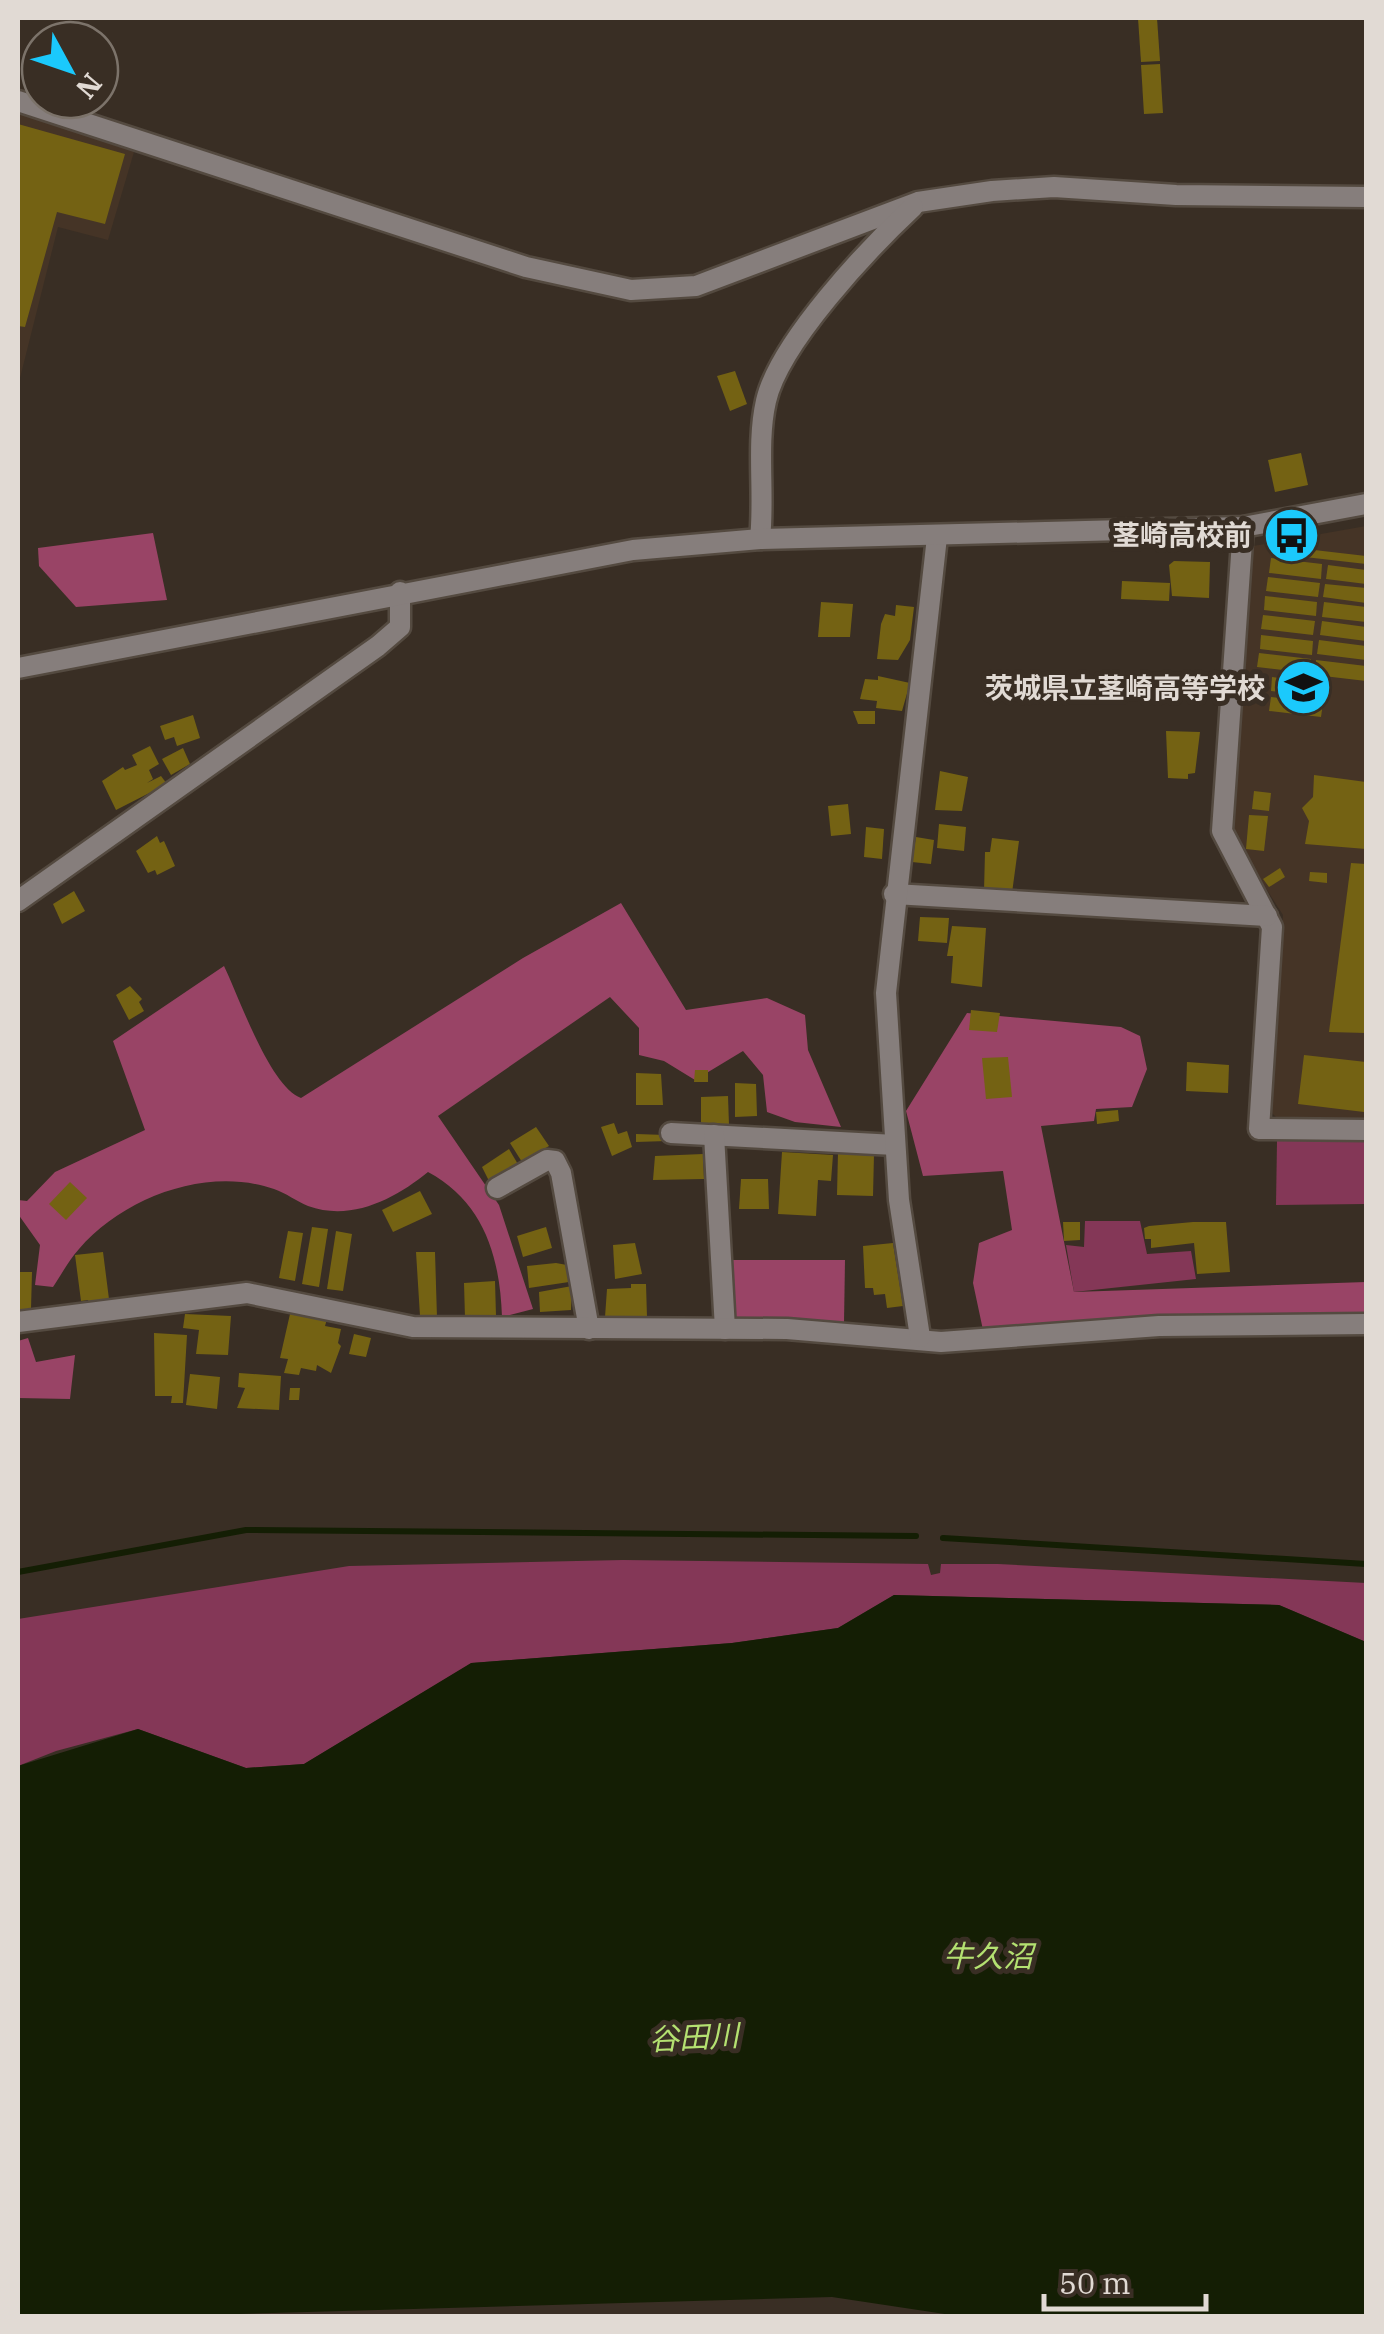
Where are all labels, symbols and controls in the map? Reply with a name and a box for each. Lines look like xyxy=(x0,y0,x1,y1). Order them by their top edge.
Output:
north arrow xyxy=(20,20,120,120)
text: N xyxy=(68,66,111,107)
bus stop icon: 茎崎高校前 xyxy=(1261,505,1321,565)
place label: 茎崎高校前 xyxy=(1112,516,1252,553)
school or university icon: 茨城県立茎崎高等学校 xyxy=(1274,658,1334,718)
place label: 茨城県立茎崎高等学校 xyxy=(985,669,1265,706)
water label: 牛久沼 xyxy=(943,1936,1037,1975)
water label: 谷田川 xyxy=(648,2015,743,2058)
scale bar xyxy=(1044,2249,1206,2311)
text: 50 m xyxy=(1059,2263,1131,2302)

